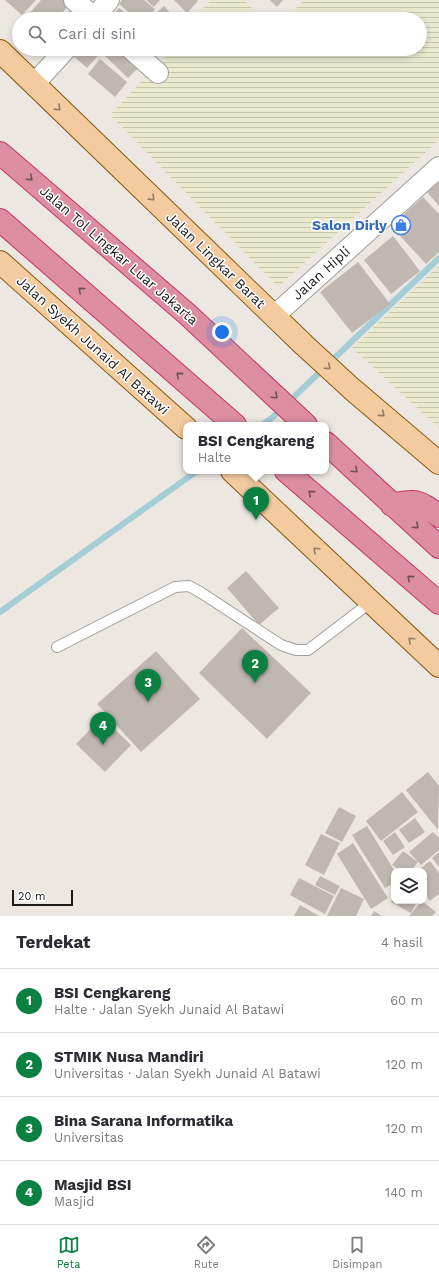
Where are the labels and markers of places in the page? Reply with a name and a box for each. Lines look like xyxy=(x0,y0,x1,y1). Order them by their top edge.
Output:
shop icon: Salon Dirly xyxy=(390,214,412,236)
place label: Salon Dirly xyxy=(312,217,387,233)
pin: 1 xyxy=(243,487,269,520)
pin: 2 xyxy=(242,650,268,683)
pin: 3 xyxy=(135,669,161,702)
pin: 4 xyxy=(90,712,116,745)

